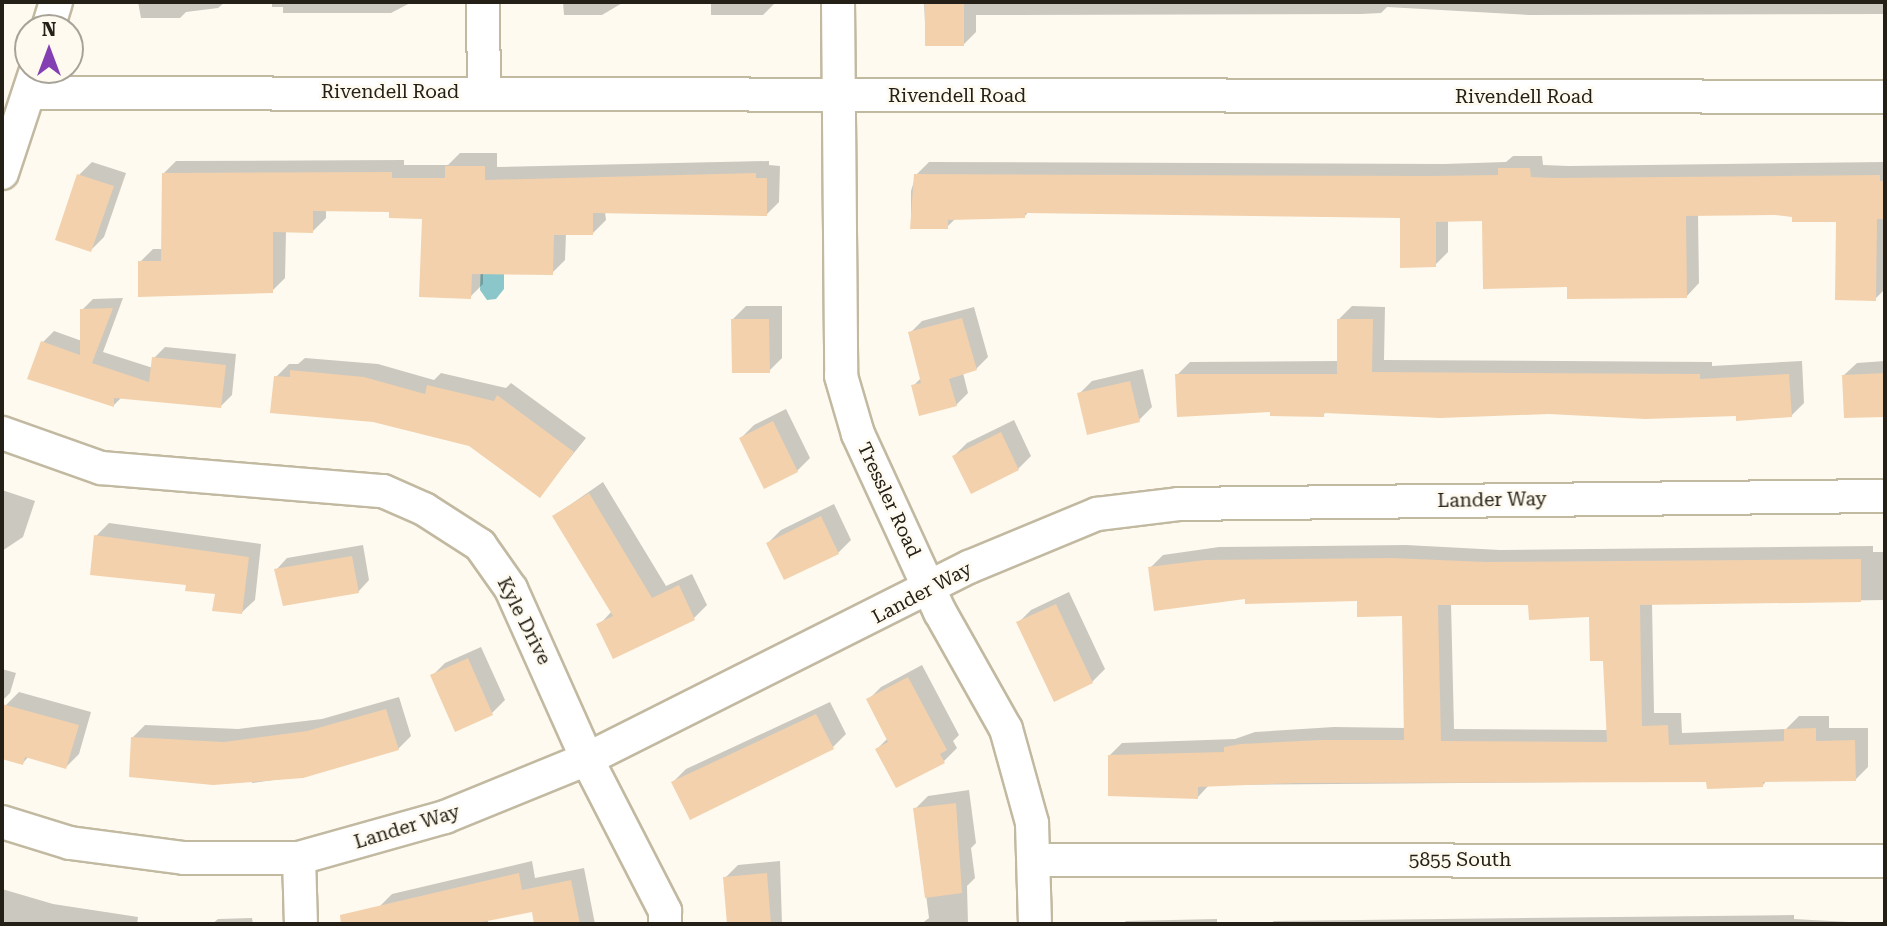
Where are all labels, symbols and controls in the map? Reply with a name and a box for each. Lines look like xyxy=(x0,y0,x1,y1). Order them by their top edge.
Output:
north arrow xyxy=(14,14,84,84)
text: N xyxy=(42,18,56,41)
street label: Rivendell Road xyxy=(321,81,459,103)
street label: Rivendell Road xyxy=(888,85,1026,107)
street label: Rivendell Road xyxy=(1455,86,1593,108)
street label: Tressler Road xyxy=(852,439,926,561)
street label: Lander Way xyxy=(1437,488,1547,512)
street label: Lander Way xyxy=(868,557,976,629)
street label: Kyle Drive xyxy=(492,574,556,668)
street label: Lander Way xyxy=(351,800,463,854)
street label: 5855 South xyxy=(1409,849,1511,871)

